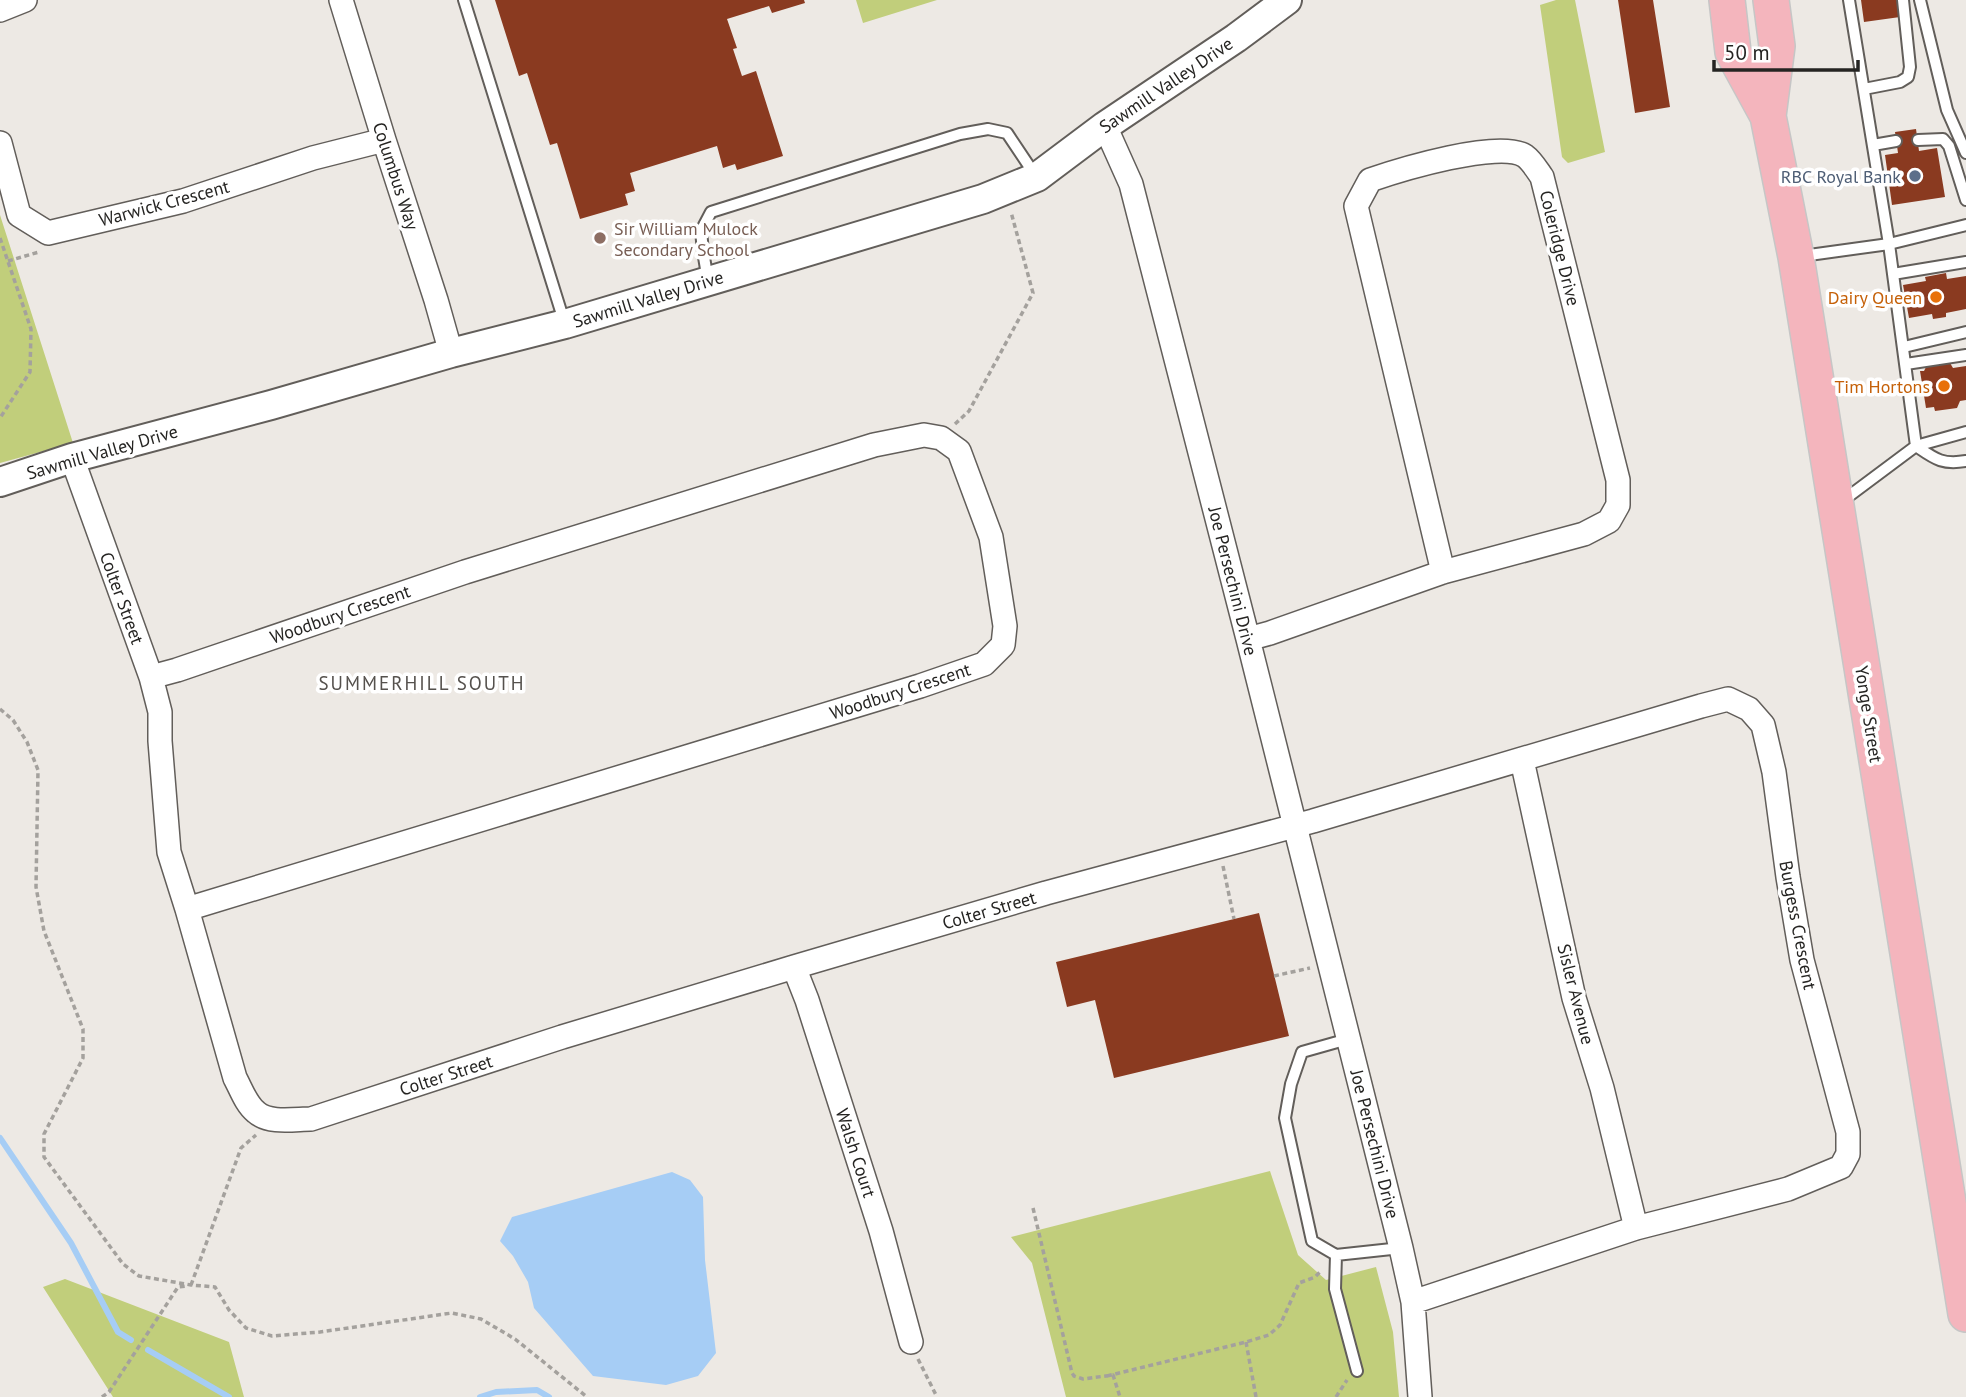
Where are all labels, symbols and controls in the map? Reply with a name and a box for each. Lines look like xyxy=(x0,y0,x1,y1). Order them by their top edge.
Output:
scale bar xyxy=(1714,28,1857,72)
street label: Sawmill Valley Drive xyxy=(1095,32,1237,138)
text: 50 m xyxy=(1724,39,1770,66)
street label: Columbus Way xyxy=(368,119,424,233)
place label: RBC Royal Bank xyxy=(1781,165,1901,188)
marker: RBC Royal Bank xyxy=(1907,168,1923,184)
street label: Warwick Crescent xyxy=(96,175,232,231)
street label: Coleridge Drive xyxy=(1535,188,1585,308)
place label: Sir William Mulock Secondary School xyxy=(614,217,758,261)
marker: Sir William Mulock Secondary School xyxy=(592,230,608,246)
street label: Sawmill Valley Drive xyxy=(570,265,726,333)
place label: Dairy Queen xyxy=(1828,286,1922,309)
marker: Dairy Queen xyxy=(1928,289,1944,305)
place label: Tim Hortons xyxy=(1834,375,1930,398)
marker: Tim Hortons xyxy=(1936,378,1952,394)
street label: Sawmill Valley Drive xyxy=(24,419,180,485)
street label: Joe Persechini Drive xyxy=(1203,503,1263,658)
street label: Colter Street xyxy=(95,549,149,647)
street label: Woodbury Crescent xyxy=(267,579,413,649)
street label: Woodbury Crescent xyxy=(827,657,973,725)
street label: Yonge Street xyxy=(1850,664,1888,764)
district label: SUMMERHILL SOUTH xyxy=(318,671,526,695)
street label: Burgess Crescent xyxy=(1774,859,1822,991)
street label: Colter Street xyxy=(939,886,1039,934)
street label: Sisler Avenue xyxy=(1552,941,1600,1047)
street label: Colter Street xyxy=(397,1049,495,1101)
street label: Joe Persechini Drive xyxy=(1345,1066,1405,1221)
street label: Walsh Court xyxy=(831,1106,881,1200)

